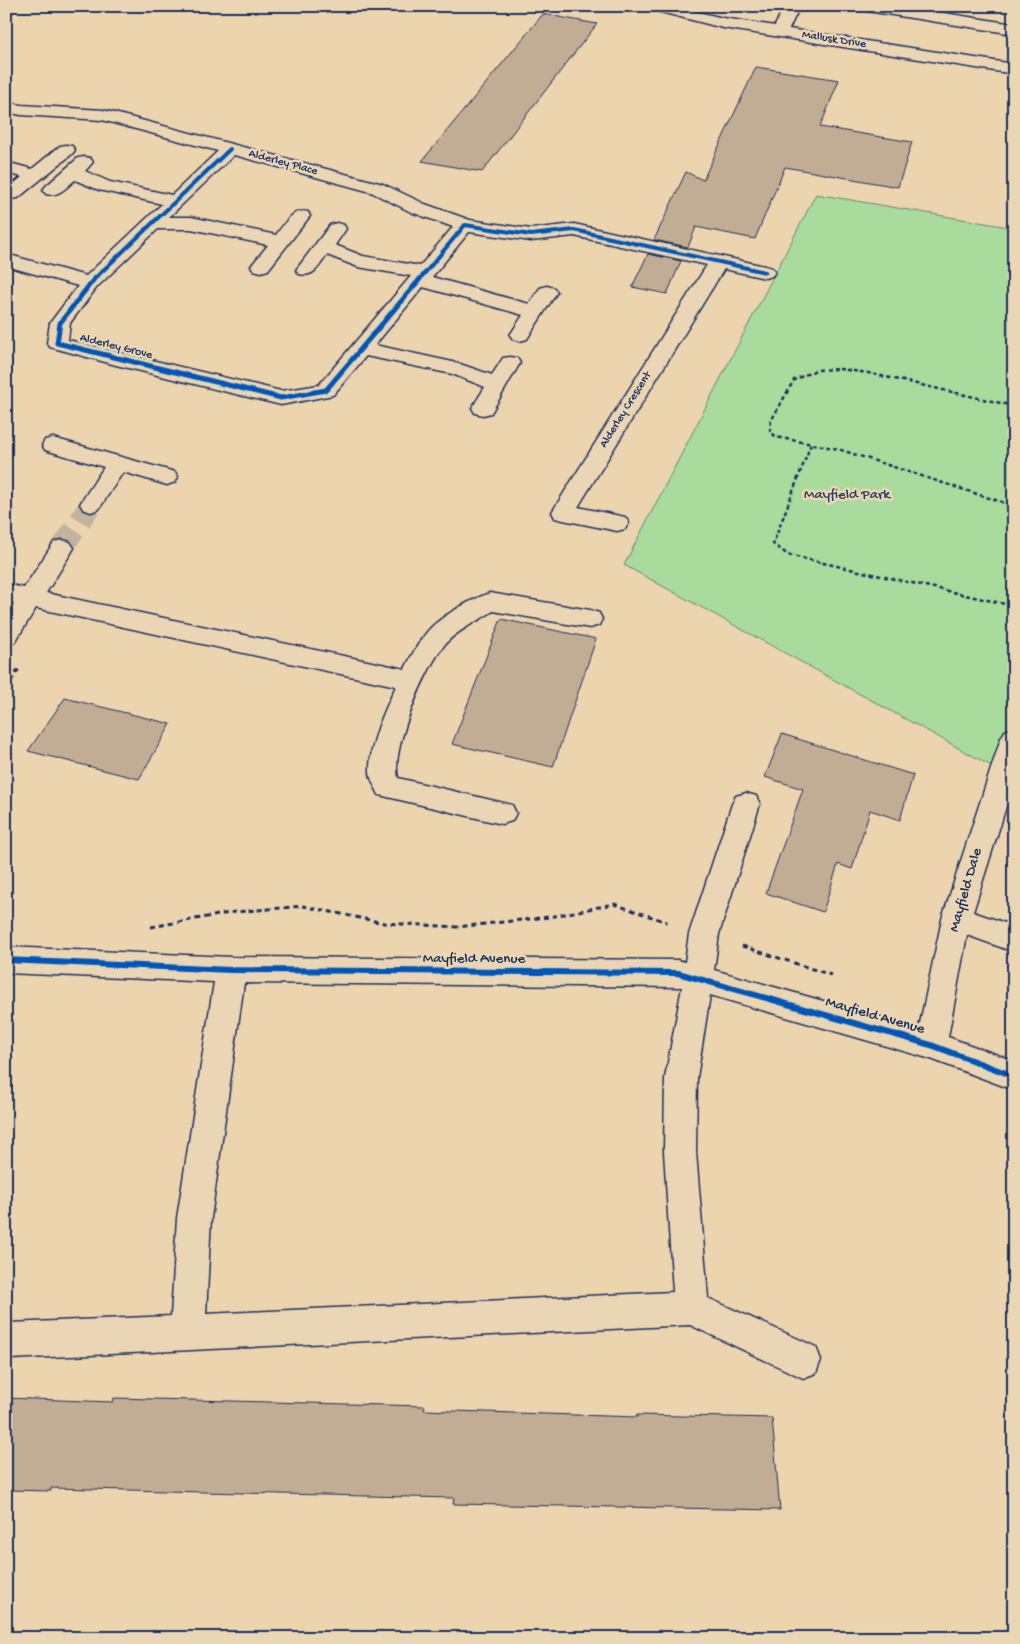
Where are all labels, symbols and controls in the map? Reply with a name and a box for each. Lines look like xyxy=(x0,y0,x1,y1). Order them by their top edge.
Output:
street label: Mallusk Drive xyxy=(801,28,868,52)
street label: Alderley Place xyxy=(247,147,320,179)
street label: Alderley Grove xyxy=(78,331,155,363)
street label: Alderley Crescent xyxy=(597,368,656,451)
park label: Mayfield Park xyxy=(804,486,891,504)
street label: Mayfield Dale xyxy=(945,846,987,934)
street label: Mayfield Avenue xyxy=(423,950,525,968)
street label: Mayfield Avenue xyxy=(823,993,927,1039)

